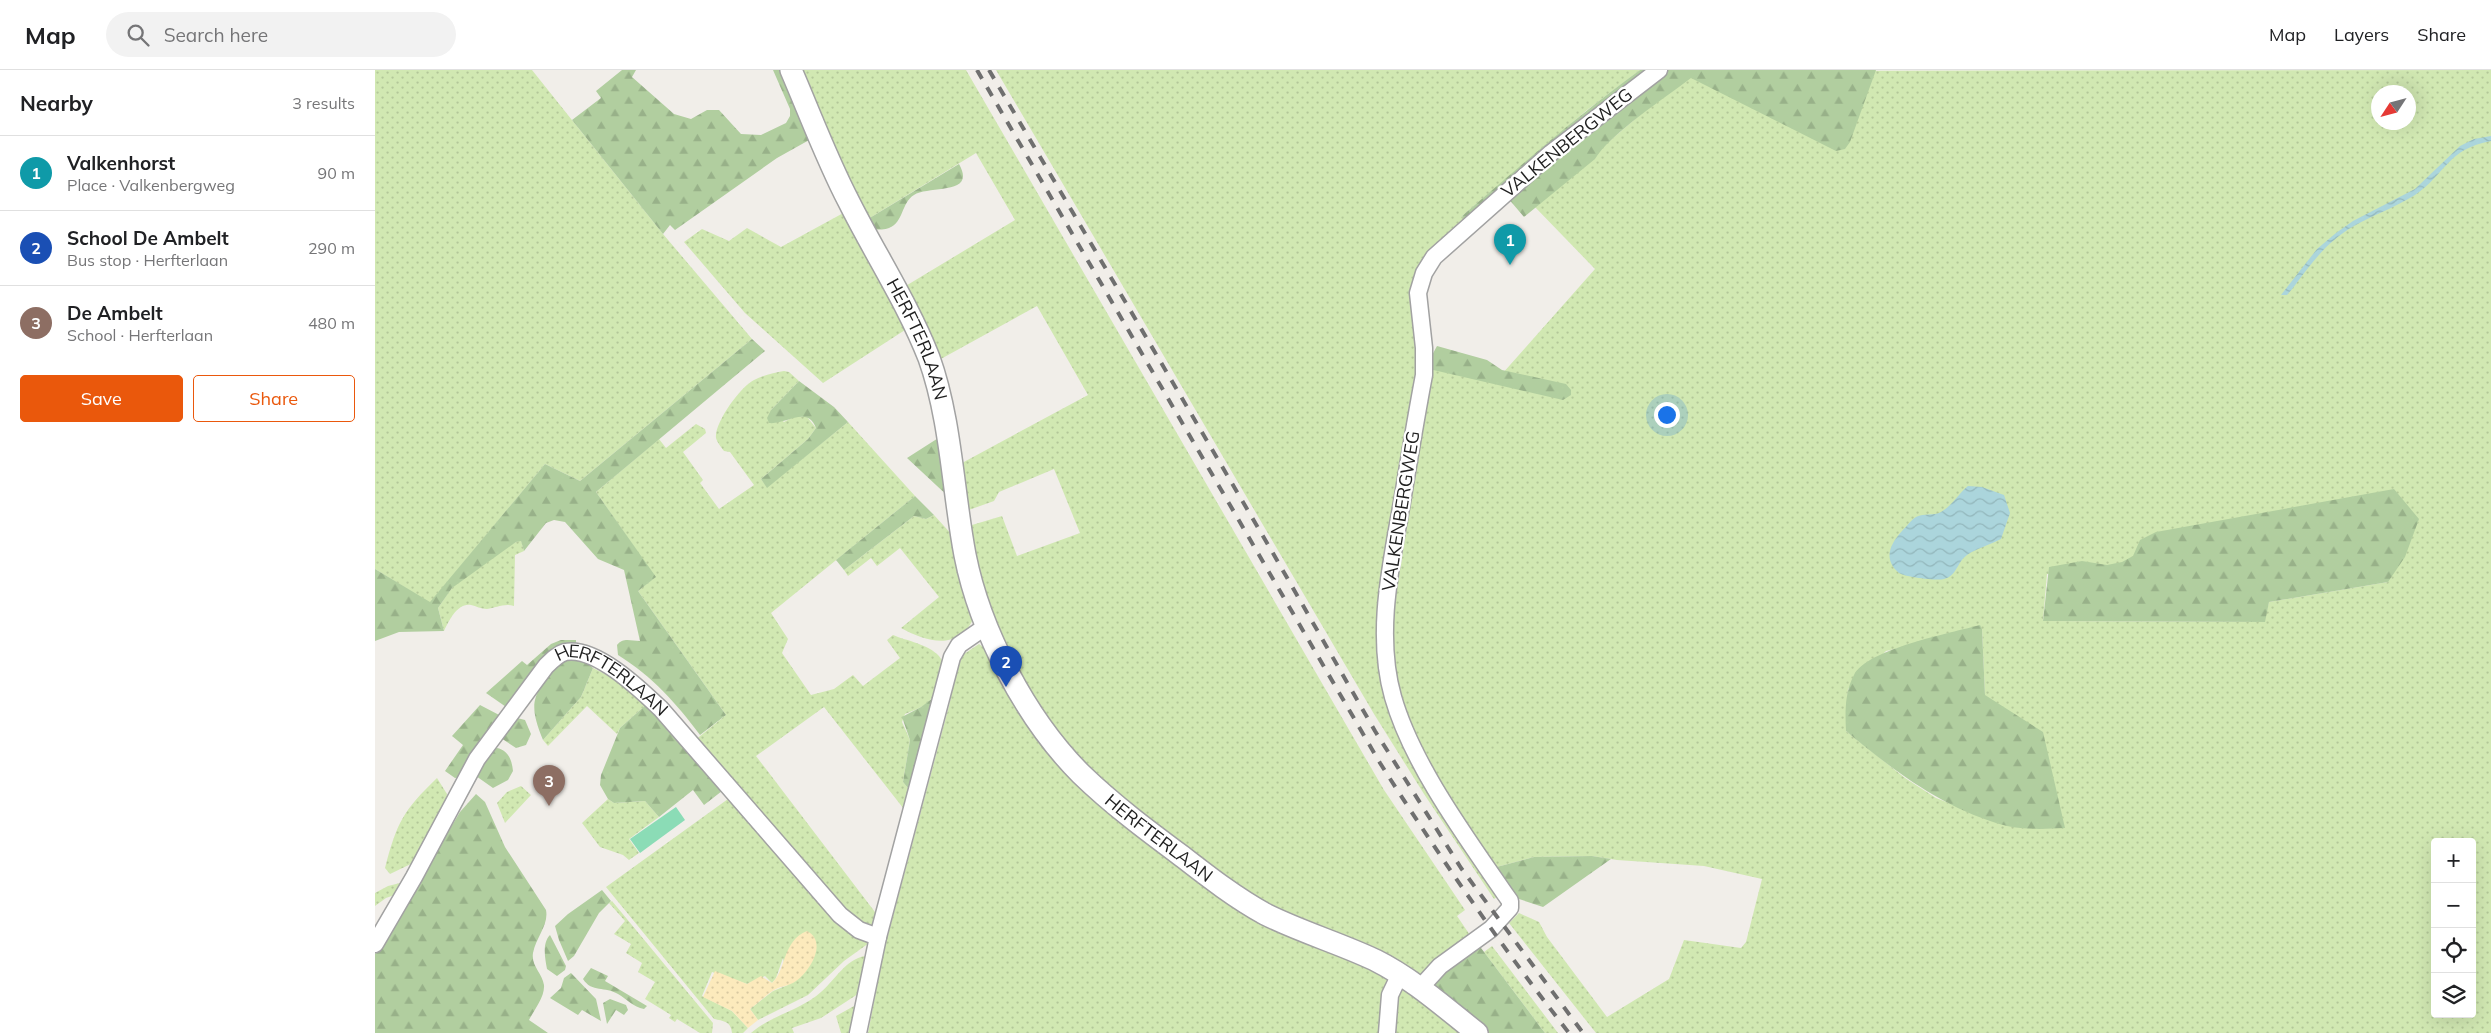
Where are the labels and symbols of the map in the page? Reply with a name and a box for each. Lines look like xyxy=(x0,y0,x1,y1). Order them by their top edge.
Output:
street label: VALKENBERGWEG xyxy=(1497,83,1637,203)
north arrow xyxy=(2371,85,2416,130)
pin: 1 xyxy=(1494,224,1526,265)
street label: HERFTERLAAN xyxy=(882,274,953,402)
your location xyxy=(1654,402,1680,428)
street label: VALKENBERGWEG xyxy=(1376,429,1425,593)
street label: HERFTERLAAN xyxy=(551,639,673,721)
pin: 2 xyxy=(990,646,1022,687)
pin: 3 xyxy=(533,765,565,806)
street label: HERFTERLAAN xyxy=(1100,789,1218,887)

